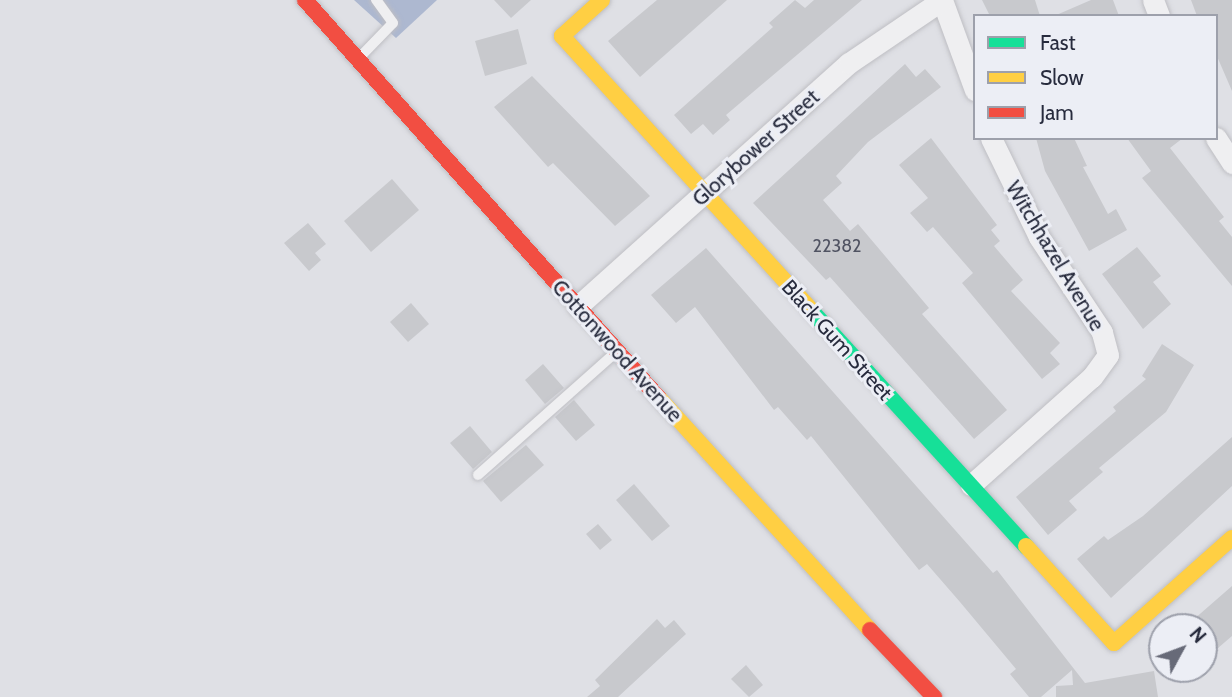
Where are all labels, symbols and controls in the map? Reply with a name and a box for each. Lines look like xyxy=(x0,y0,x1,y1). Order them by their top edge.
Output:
legend xyxy=(973,14,1218,140)
text: Fast xyxy=(1040,30,1076,55)
text: Slow xyxy=(1040,65,1084,90)
street label: Glorybower Street xyxy=(687,84,825,212)
text: Jam xyxy=(1040,100,1074,125)
street label: Witchhazel Avenue xyxy=(1000,177,1110,335)
house number: 22382 xyxy=(813,235,861,257)
street label: Cottonwood Avenue xyxy=(547,275,687,427)
street label: Black Gum Street xyxy=(776,275,898,405)
north arrow xyxy=(1148,613,1218,683)
text: N xyxy=(1185,623,1211,648)

